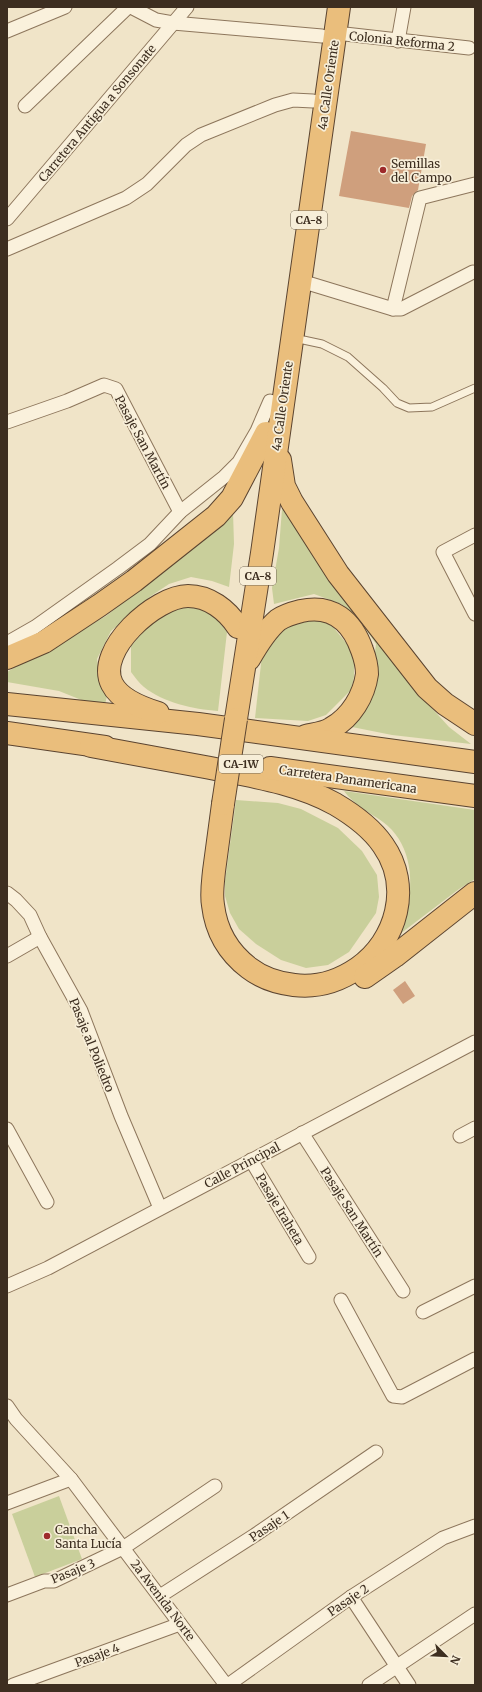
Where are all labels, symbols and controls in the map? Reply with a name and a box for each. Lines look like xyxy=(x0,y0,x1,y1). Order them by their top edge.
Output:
street label: Colonia Reforma 2 xyxy=(349,28,455,54)
street label: 4a Calle Oriente xyxy=(314,39,342,131)
street label: Carretera Antigua a Sonsonate xyxy=(35,41,159,185)
place label: Semillas del Campo xyxy=(391,156,452,185)
marker: Semillas del Campo xyxy=(378,165,388,175)
road number: CA-8 xyxy=(291,211,327,229)
street label: 4a Calle Oriente xyxy=(268,360,296,452)
street label: Pasaje San Martín xyxy=(112,393,174,492)
road number: CA-8 xyxy=(240,567,276,585)
road number: CA-1W xyxy=(219,755,263,773)
street label: Carretera Panamericana xyxy=(278,762,418,796)
street label: Pasaje al Poliedro xyxy=(66,996,118,1094)
street label: Calle Principal xyxy=(202,1139,283,1191)
street label: Pasaje San Martín xyxy=(317,1164,387,1260)
street label: Pasaje Iraheta xyxy=(253,1171,307,1248)
street label: Pasaje 1 xyxy=(246,1507,292,1545)
place label: Cancha Santa Lucía xyxy=(55,1522,122,1551)
marker: Cancha Santa Lucía xyxy=(42,1531,52,1541)
street label: Pasaje 3 xyxy=(49,1555,97,1587)
street label: 2a Avenida Norte xyxy=(128,1556,198,1644)
street label: Pasaje 2 xyxy=(325,1581,371,1619)
north arrow xyxy=(426,1636,466,1676)
street label: Pasaje 4 xyxy=(73,1640,122,1670)
text: N xyxy=(447,1653,463,1667)

